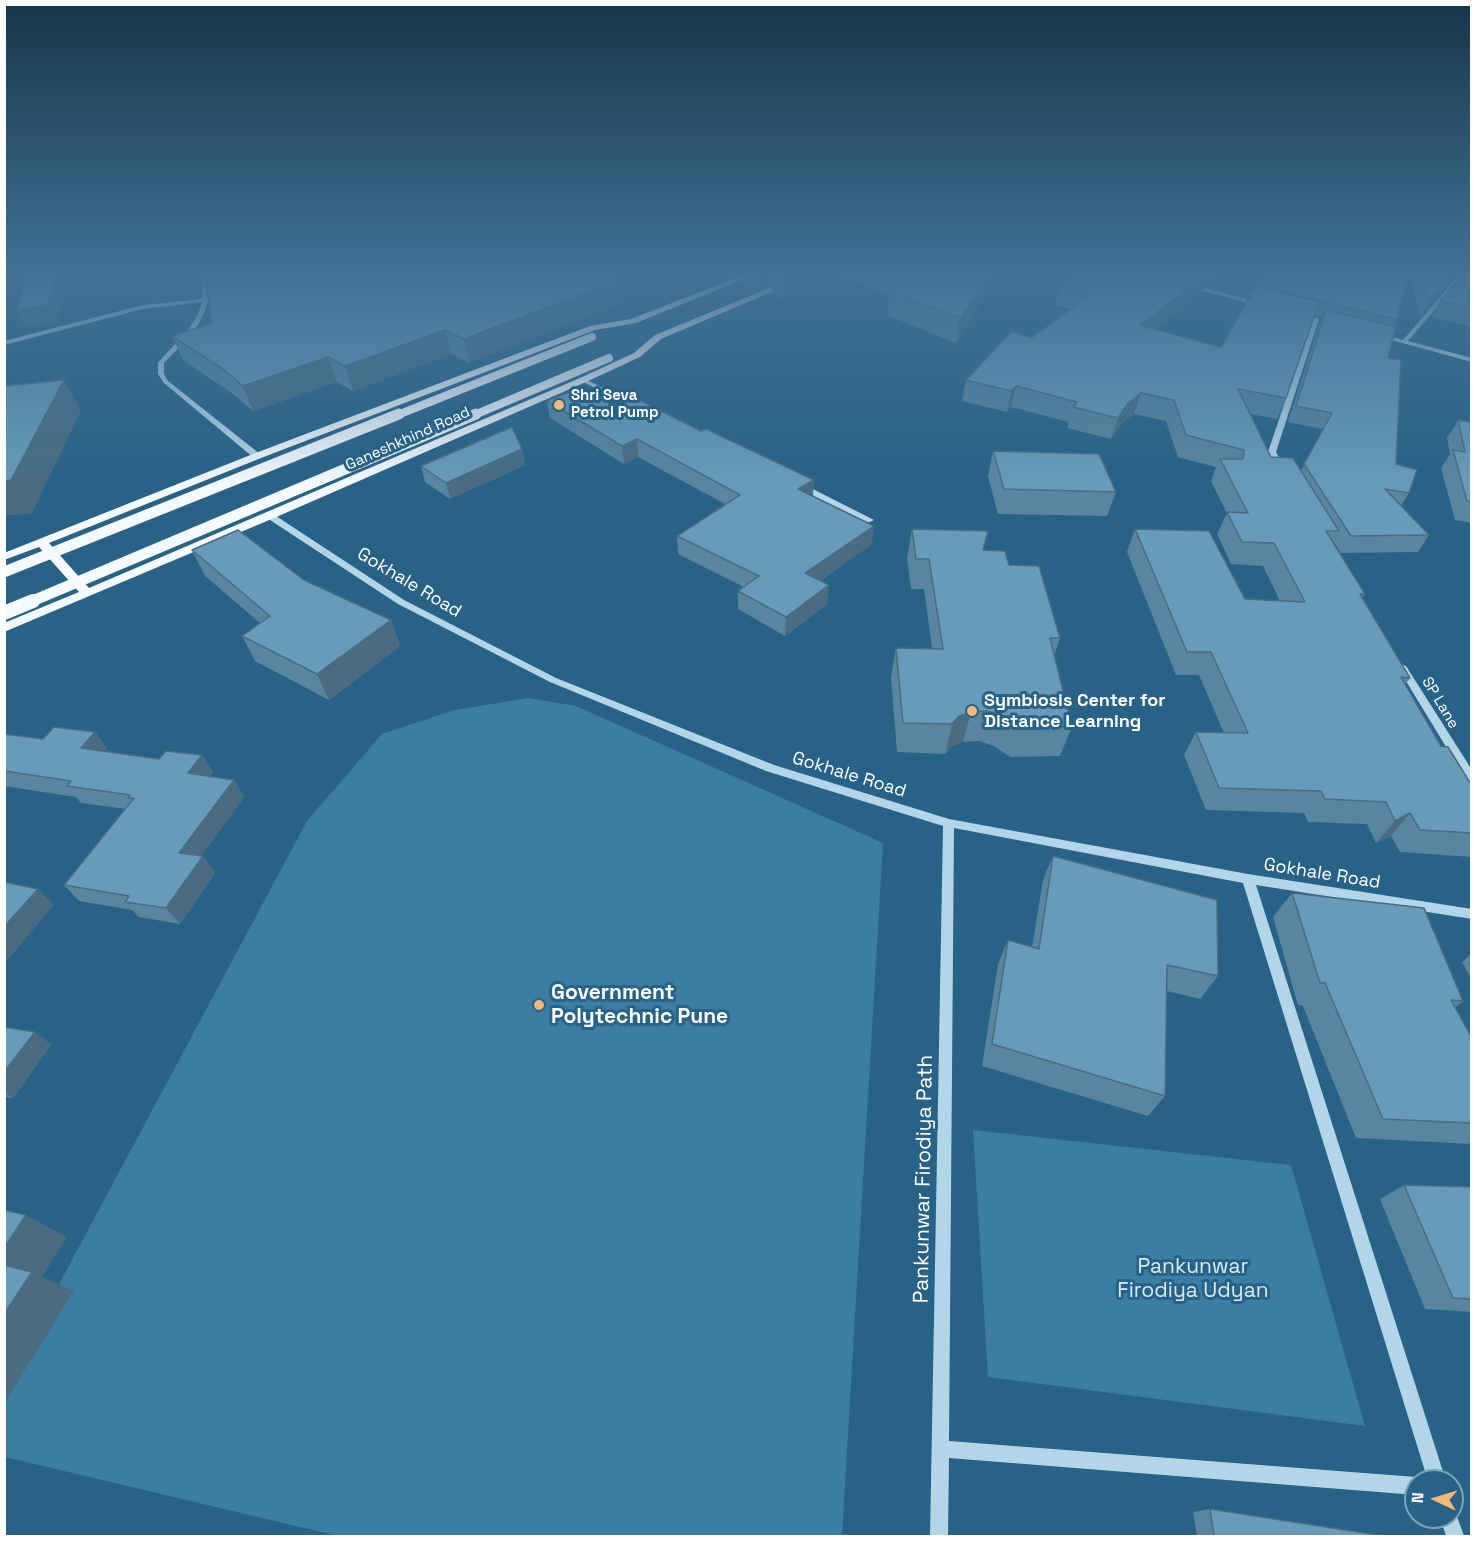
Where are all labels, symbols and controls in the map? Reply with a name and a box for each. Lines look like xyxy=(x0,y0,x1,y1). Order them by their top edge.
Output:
place label: Shri Seva Petrol Pump xyxy=(571,387,658,422)
marker: Shri Seva Petrol Pump xyxy=(552,398,566,412)
street label: Ganeshkhind Road xyxy=(343,403,473,475)
street label: Gokhale Road xyxy=(353,543,465,623)
street label: SP Lane xyxy=(1418,674,1462,732)
place label: Symbiosis Center for Distance Learning xyxy=(984,690,1165,732)
marker: Symbiosis Center for Distance Learning xyxy=(965,704,979,718)
street label: Gokhale Road xyxy=(789,747,909,803)
street label: Gokhale Road xyxy=(1262,854,1382,894)
place label: Government Polytechnic Pune xyxy=(551,980,728,1030)
marker: Government Polytechnic Pune xyxy=(532,998,546,1012)
street label: Pankunwar Firodiya Path xyxy=(909,1055,939,1303)
park label: Pankunwar Firodiya Udyan xyxy=(1117,1254,1269,1304)
north arrow xyxy=(1404,1469,1464,1529)
text: N xyxy=(1407,1492,1428,1504)

